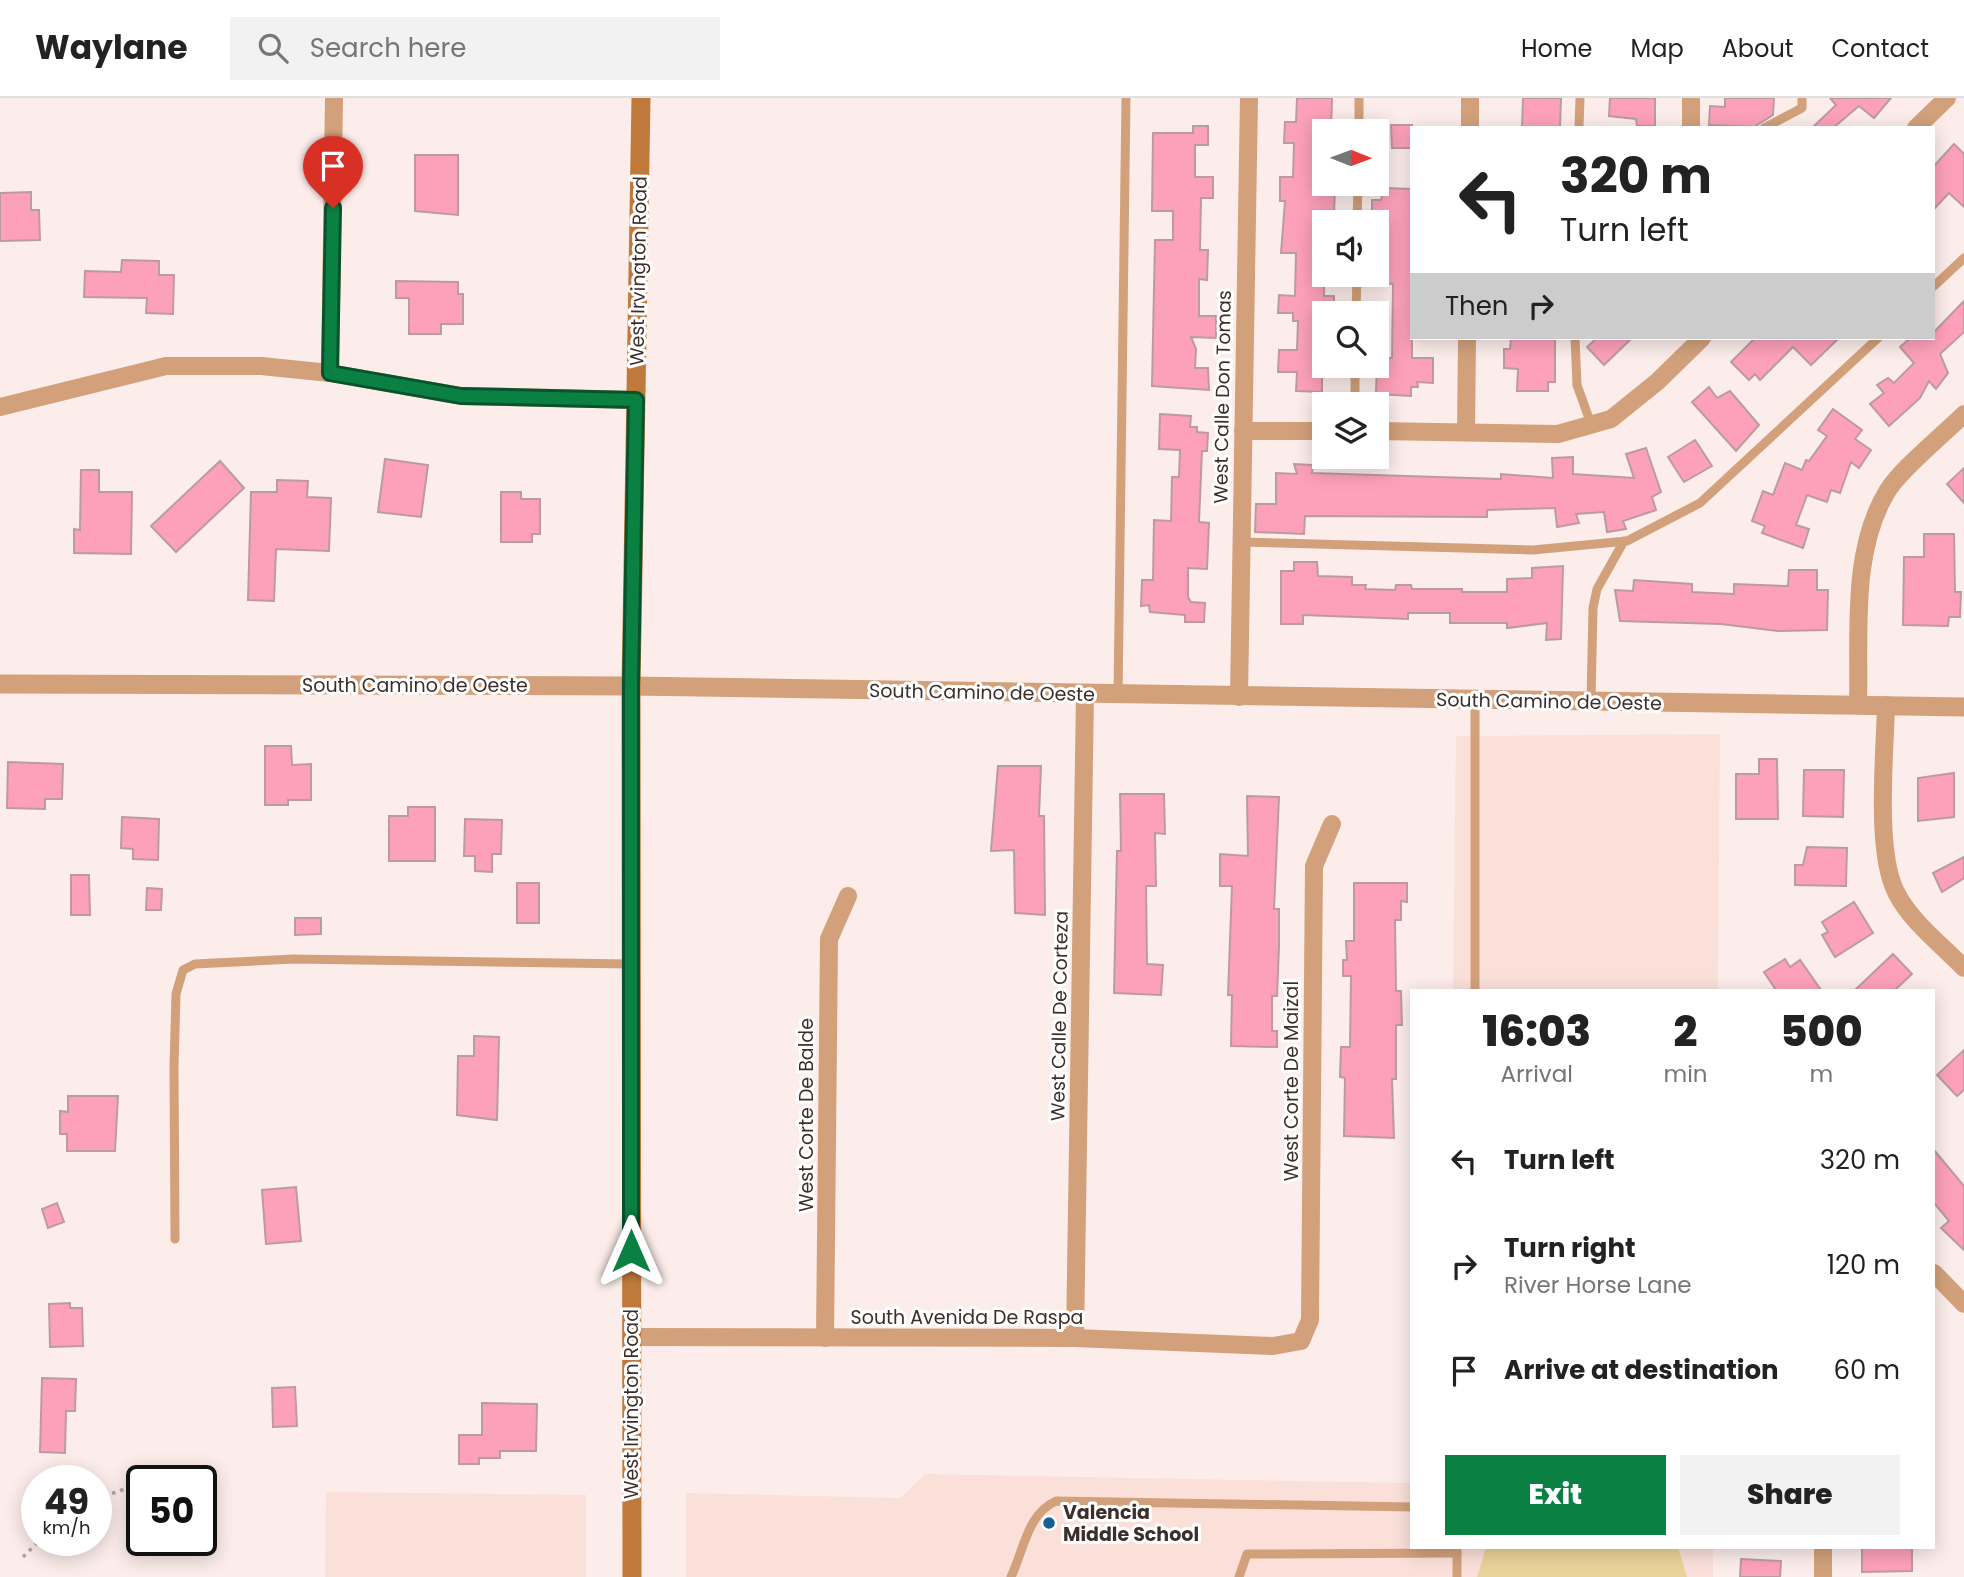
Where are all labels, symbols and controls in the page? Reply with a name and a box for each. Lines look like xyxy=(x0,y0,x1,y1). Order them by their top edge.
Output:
search box xyxy=(230,17,720,80)
text: Waylane xyxy=(35,24,188,71)
icon: search xyxy=(254,29,292,67)
text: Search here xyxy=(310,30,466,66)
text: Home xyxy=(1521,32,1593,65)
text: Map xyxy=(1631,32,1684,65)
text: About xyxy=(1722,32,1793,65)
text: Contact xyxy=(1831,32,1929,65)
north arrow xyxy=(1312,119,1390,196)
map controls xyxy=(1312,119,1389,469)
pin xyxy=(303,136,363,208)
text: 320 m xyxy=(1560,142,1712,210)
icon: arrive xyxy=(314,147,352,185)
icon: left xyxy=(1445,154,1536,245)
street label: West Irvington Road xyxy=(623,176,654,366)
text: Turn left xyxy=(1560,207,1689,252)
button: sound xyxy=(1312,210,1389,287)
icon: right xyxy=(1522,287,1560,325)
text: Then xyxy=(1445,288,1508,324)
street label: West Calle Don Tomas xyxy=(1207,290,1238,504)
button: search xyxy=(1312,301,1389,378)
button: layers xyxy=(1312,392,1389,469)
street label: South Camino de Oeste xyxy=(302,672,528,699)
street label: South Camino de Oeste xyxy=(869,677,1095,708)
street label: South Camino de Oeste xyxy=(1436,686,1662,717)
street label: West Calle De Corteza xyxy=(1044,911,1075,1121)
street label: West Corte De Maizal xyxy=(1278,981,1305,1181)
text: 16:03 xyxy=(1482,1002,1591,1061)
text: 2 xyxy=(1674,1002,1698,1061)
text: 500 xyxy=(1780,1002,1863,1061)
street label: West Corte De Balde xyxy=(793,1018,820,1212)
text: Arrival xyxy=(1501,1058,1573,1090)
text: min xyxy=(1664,1058,1708,1090)
text: m xyxy=(1809,1058,1833,1090)
icon: left xyxy=(1445,1142,1483,1180)
text: Turn left xyxy=(1504,1142,1615,1178)
text: 320 m xyxy=(1820,1142,1900,1178)
position arrow xyxy=(594,1214,668,1288)
text: Turn right xyxy=(1504,1230,1636,1266)
icon: right xyxy=(1445,1247,1483,1285)
text: 120 m xyxy=(1827,1247,1900,1283)
text: River Horse Lane xyxy=(1504,1269,1692,1301)
street label: South Avenida De Raspa xyxy=(851,1304,1083,1331)
street label: West Irvington Road xyxy=(618,1309,645,1499)
icon: arrive xyxy=(1445,1352,1483,1390)
text: Arrive at destination xyxy=(1504,1352,1779,1388)
text: 60 m xyxy=(1833,1352,1900,1388)
button: Exit xyxy=(1445,1455,1666,1535)
button: Share xyxy=(1680,1455,1900,1535)
speed limit sign: 50 xyxy=(126,1465,217,1556)
text: 49 xyxy=(44,1477,89,1526)
place label: Valencia Middle School xyxy=(1063,1499,1199,1548)
text: km/h xyxy=(43,1515,90,1540)
marker: Valencia Middle School xyxy=(1041,1515,1057,1531)

